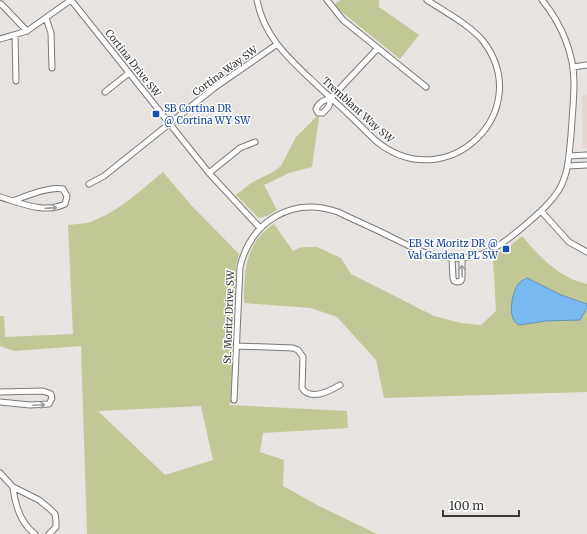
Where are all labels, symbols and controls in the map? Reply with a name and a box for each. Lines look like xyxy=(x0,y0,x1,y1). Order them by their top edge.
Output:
street label: Cortina Drive SW xyxy=(102,26,164,100)
street label: Cortina Way SW xyxy=(190,42,261,99)
street label: Tremblant Way SW xyxy=(319,74,397,146)
place label: SB Cortina DR @ Cortina WY SW xyxy=(164,102,251,127)
marker: SB Cortina DR @ Cortina WY SW xyxy=(151,109,161,119)
one-way arrow xyxy=(44,204,57,211)
place label: EB St Moritz DR @ Val Gardena PL SW xyxy=(407,237,499,262)
marker: EB St Moritz DR @ Val Gardena PL SW xyxy=(501,244,511,254)
one-way arrow xyxy=(458,265,466,278)
street label: St. Moritz Drive SW xyxy=(221,269,237,364)
one-way arrow xyxy=(32,401,45,408)
scale bar xyxy=(443,492,519,518)
text: 100 m xyxy=(449,498,484,513)

